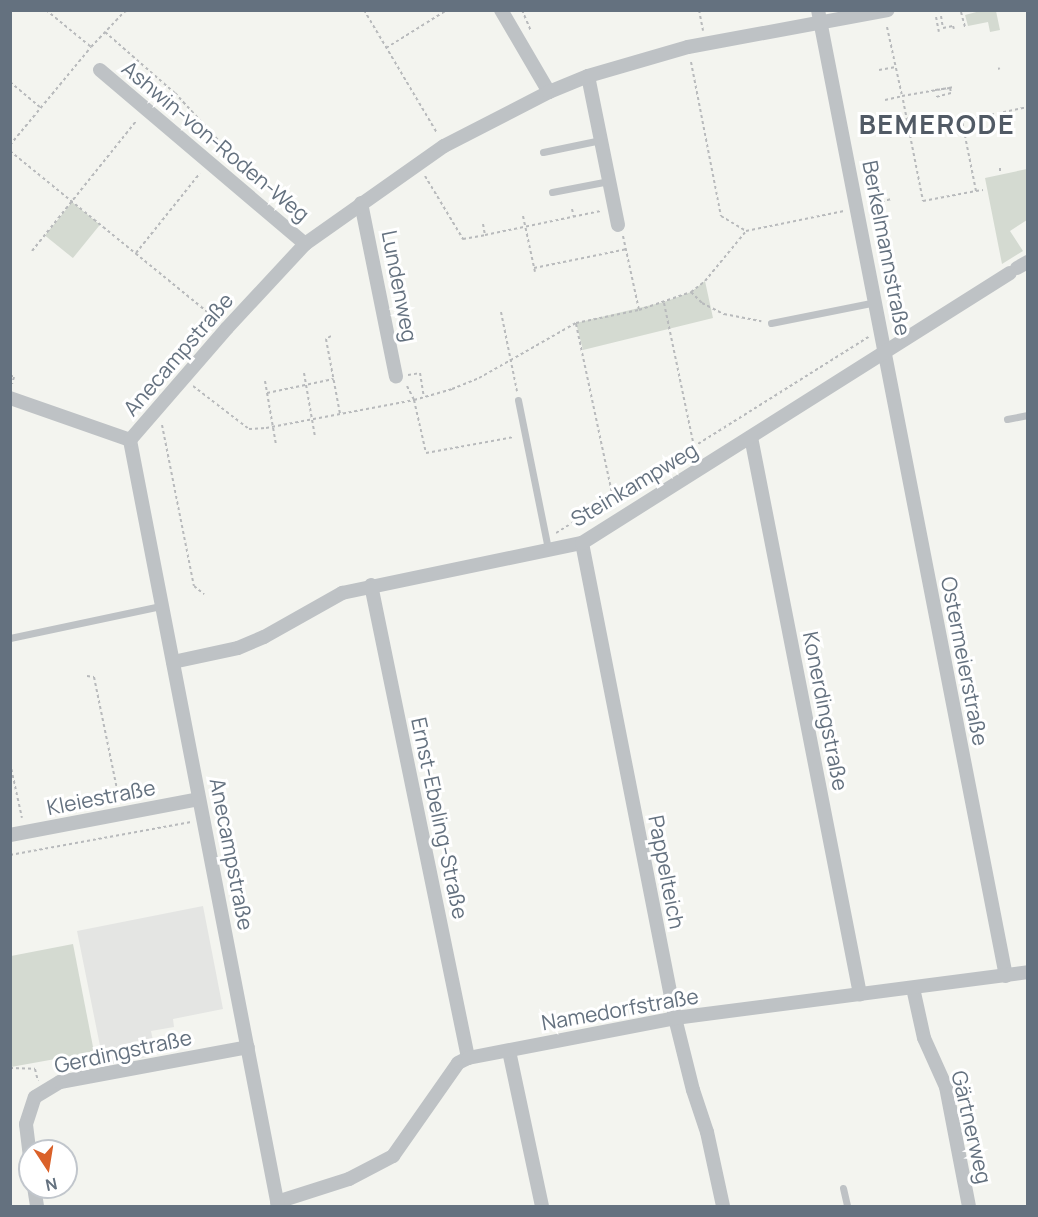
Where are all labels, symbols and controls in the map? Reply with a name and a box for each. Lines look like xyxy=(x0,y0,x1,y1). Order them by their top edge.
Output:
street label: Ashwin-von-Roden-Weg xyxy=(117,55,315,227)
district label: BEMERODE xyxy=(859,108,1015,140)
street label: Berkelmannstraße xyxy=(858,158,916,338)
street label: Lundenweg xyxy=(377,228,423,344)
street label: Anecampstraße xyxy=(118,287,238,421)
street label: Steinkampweg xyxy=(566,436,702,532)
street label: Ostermeierstraße xyxy=(936,574,994,748)
street label: Konerdingstraße xyxy=(798,629,854,793)
street label: Ernst-Ebeling-Straße xyxy=(406,715,474,921)
street label: Kleiestraße xyxy=(45,774,157,820)
street label: Anecampstraße xyxy=(205,776,259,932)
street label: Pappelteich xyxy=(644,813,690,931)
street label: Namedorfstraße xyxy=(540,983,700,1035)
street label: Gerdingstraße xyxy=(52,1024,194,1078)
street label: Gärtnerweg xyxy=(947,1068,997,1186)
north arrow xyxy=(18,1139,78,1199)
text: N xyxy=(43,1173,59,1197)

